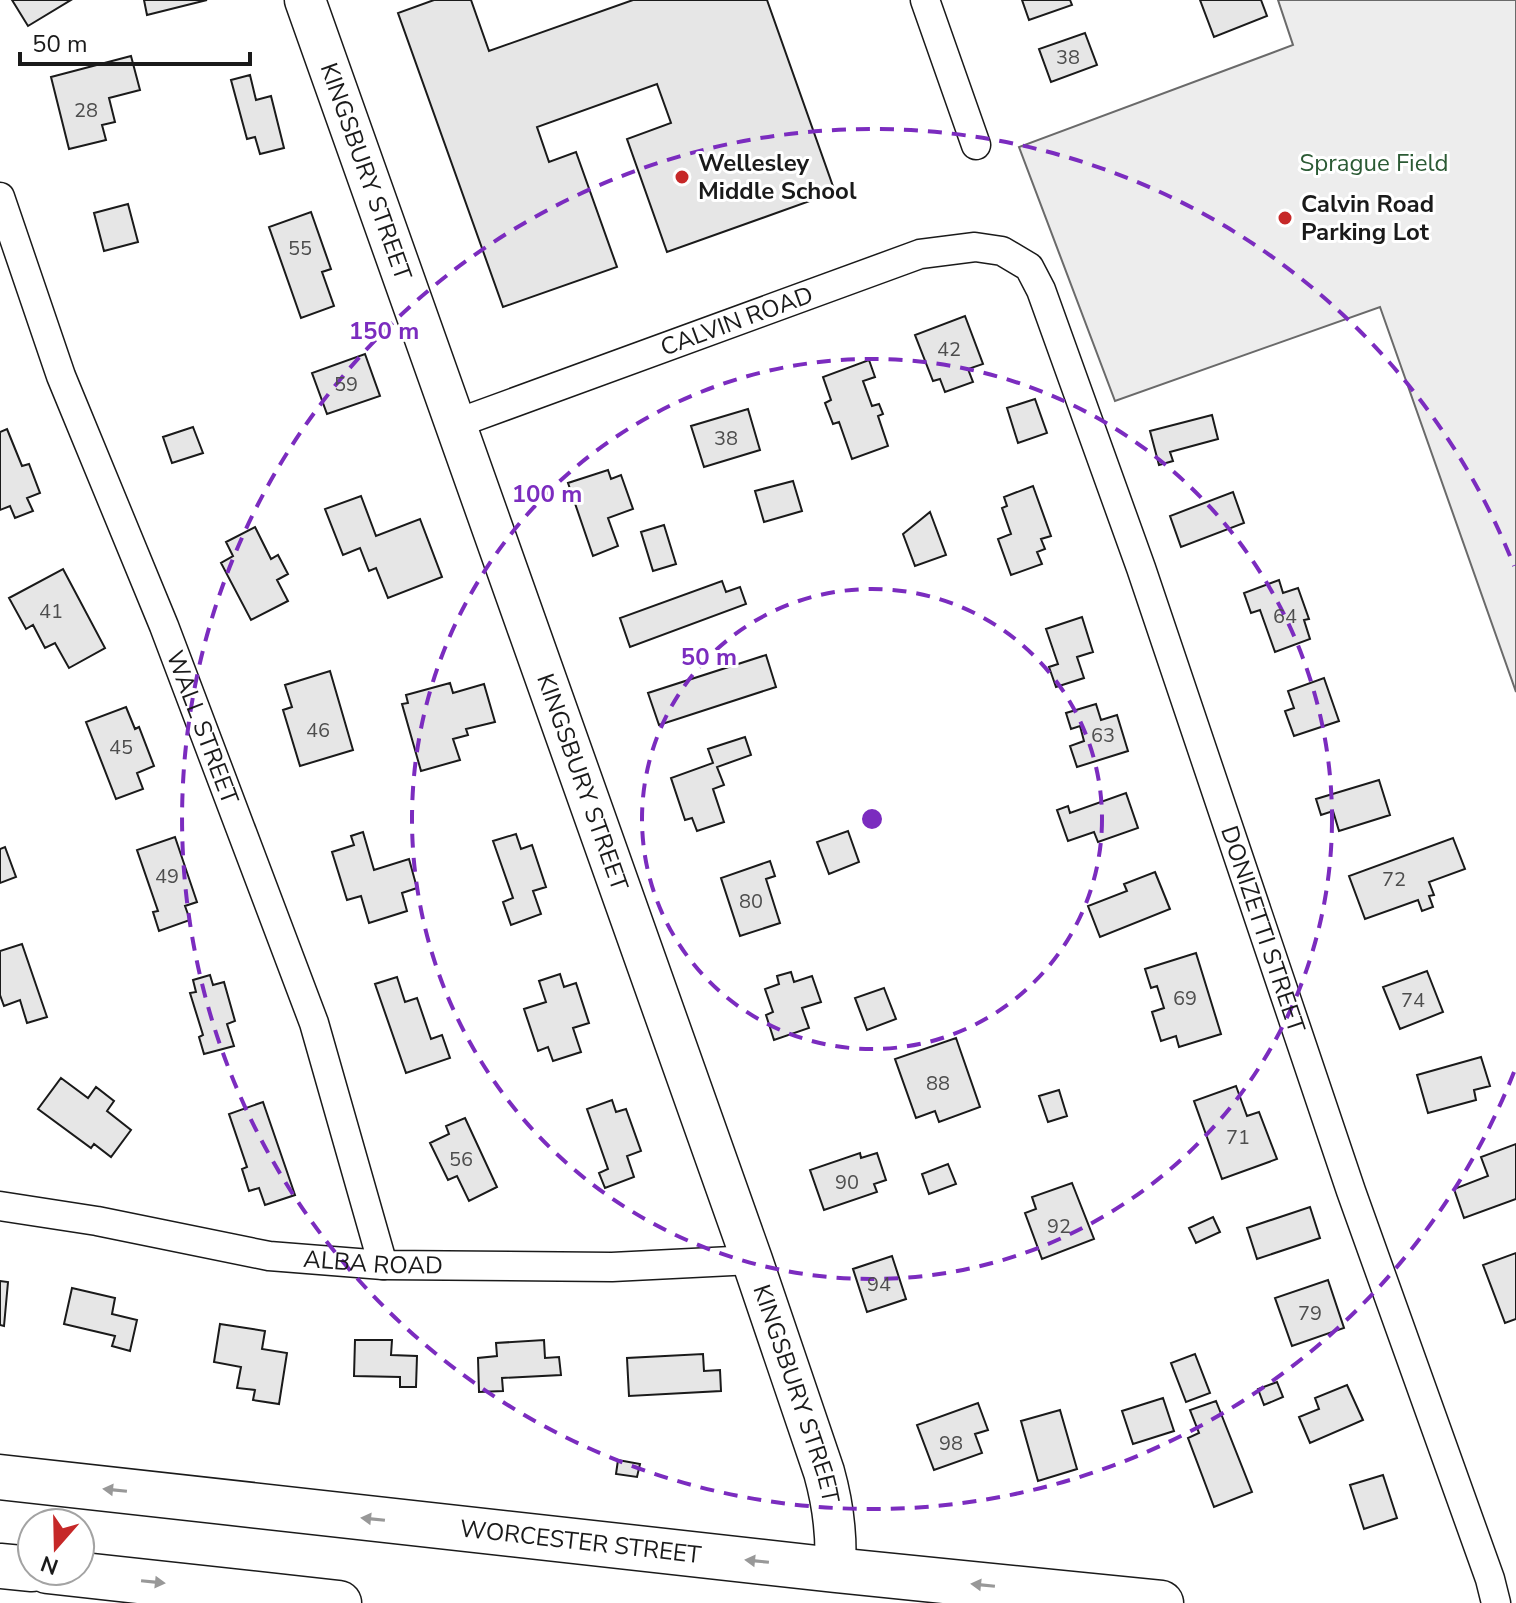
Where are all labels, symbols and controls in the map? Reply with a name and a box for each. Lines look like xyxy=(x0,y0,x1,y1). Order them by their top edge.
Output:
scale bar xyxy=(20,16,250,66)
text: 50 m xyxy=(32,28,88,60)
house number: 38 xyxy=(1056,44,1080,71)
street label: KINGSBURY STREET xyxy=(313,59,419,285)
house number: 28 xyxy=(74,97,98,124)
place label: Wellesley Middle School xyxy=(698,147,857,207)
park label: Sprague Field xyxy=(1300,147,1448,179)
marker: Wellesley Middle School xyxy=(673,168,691,186)
place label: Calvin Road Parking Lot xyxy=(1301,188,1434,248)
marker: Calvin Road Parking Lot xyxy=(1276,209,1294,227)
house number: 55 xyxy=(288,235,312,262)
street label: CALVIN ROAD xyxy=(656,278,817,363)
text: 150 m xyxy=(349,315,419,347)
house number: 42 xyxy=(937,336,961,363)
house number: 59 xyxy=(334,371,358,398)
house number: 38 xyxy=(714,425,738,452)
text: 100 m xyxy=(512,478,582,510)
house number: 41 xyxy=(39,598,63,625)
house number: 64 xyxy=(1273,603,1297,630)
text: 50 m xyxy=(681,641,737,673)
street label: WALL STREET xyxy=(159,646,246,809)
street label: KINGSBURY STREET xyxy=(529,669,636,896)
house number: 46 xyxy=(306,717,330,744)
house number: 63 xyxy=(1091,722,1115,749)
house number: 45 xyxy=(109,734,133,761)
centre of rings xyxy=(858,805,886,833)
street label: DONIZETTI STREET xyxy=(1213,822,1313,1038)
house number: 49 xyxy=(155,863,179,890)
house number: 72 xyxy=(1382,866,1406,893)
house number: 80 xyxy=(739,888,763,915)
house number: 69 xyxy=(1173,985,1197,1012)
house number: 74 xyxy=(1401,987,1425,1014)
house number: 88 xyxy=(926,1070,950,1097)
house number: 71 xyxy=(1226,1124,1250,1151)
house number: 56 xyxy=(449,1146,473,1173)
house number: 90 xyxy=(835,1169,859,1196)
house number: 92 xyxy=(1047,1213,1071,1240)
street label: ALBA ROAD xyxy=(302,1243,443,1282)
house number: 94 xyxy=(867,1271,891,1298)
street label: KINGSBURY STREET xyxy=(746,1280,847,1506)
house number: 79 xyxy=(1298,1300,1322,1327)
house number: 98 xyxy=(939,1430,963,1457)
one-way arrow xyxy=(102,1483,127,1496)
north arrow xyxy=(16,1507,96,1587)
one-way arrow xyxy=(360,1512,385,1525)
street label: WORCESTER STREET xyxy=(458,1512,703,1571)
text: N xyxy=(37,1548,62,1582)
one-way arrow xyxy=(744,1554,769,1567)
one-way arrow xyxy=(141,1576,166,1589)
one-way arrow xyxy=(970,1578,995,1591)

